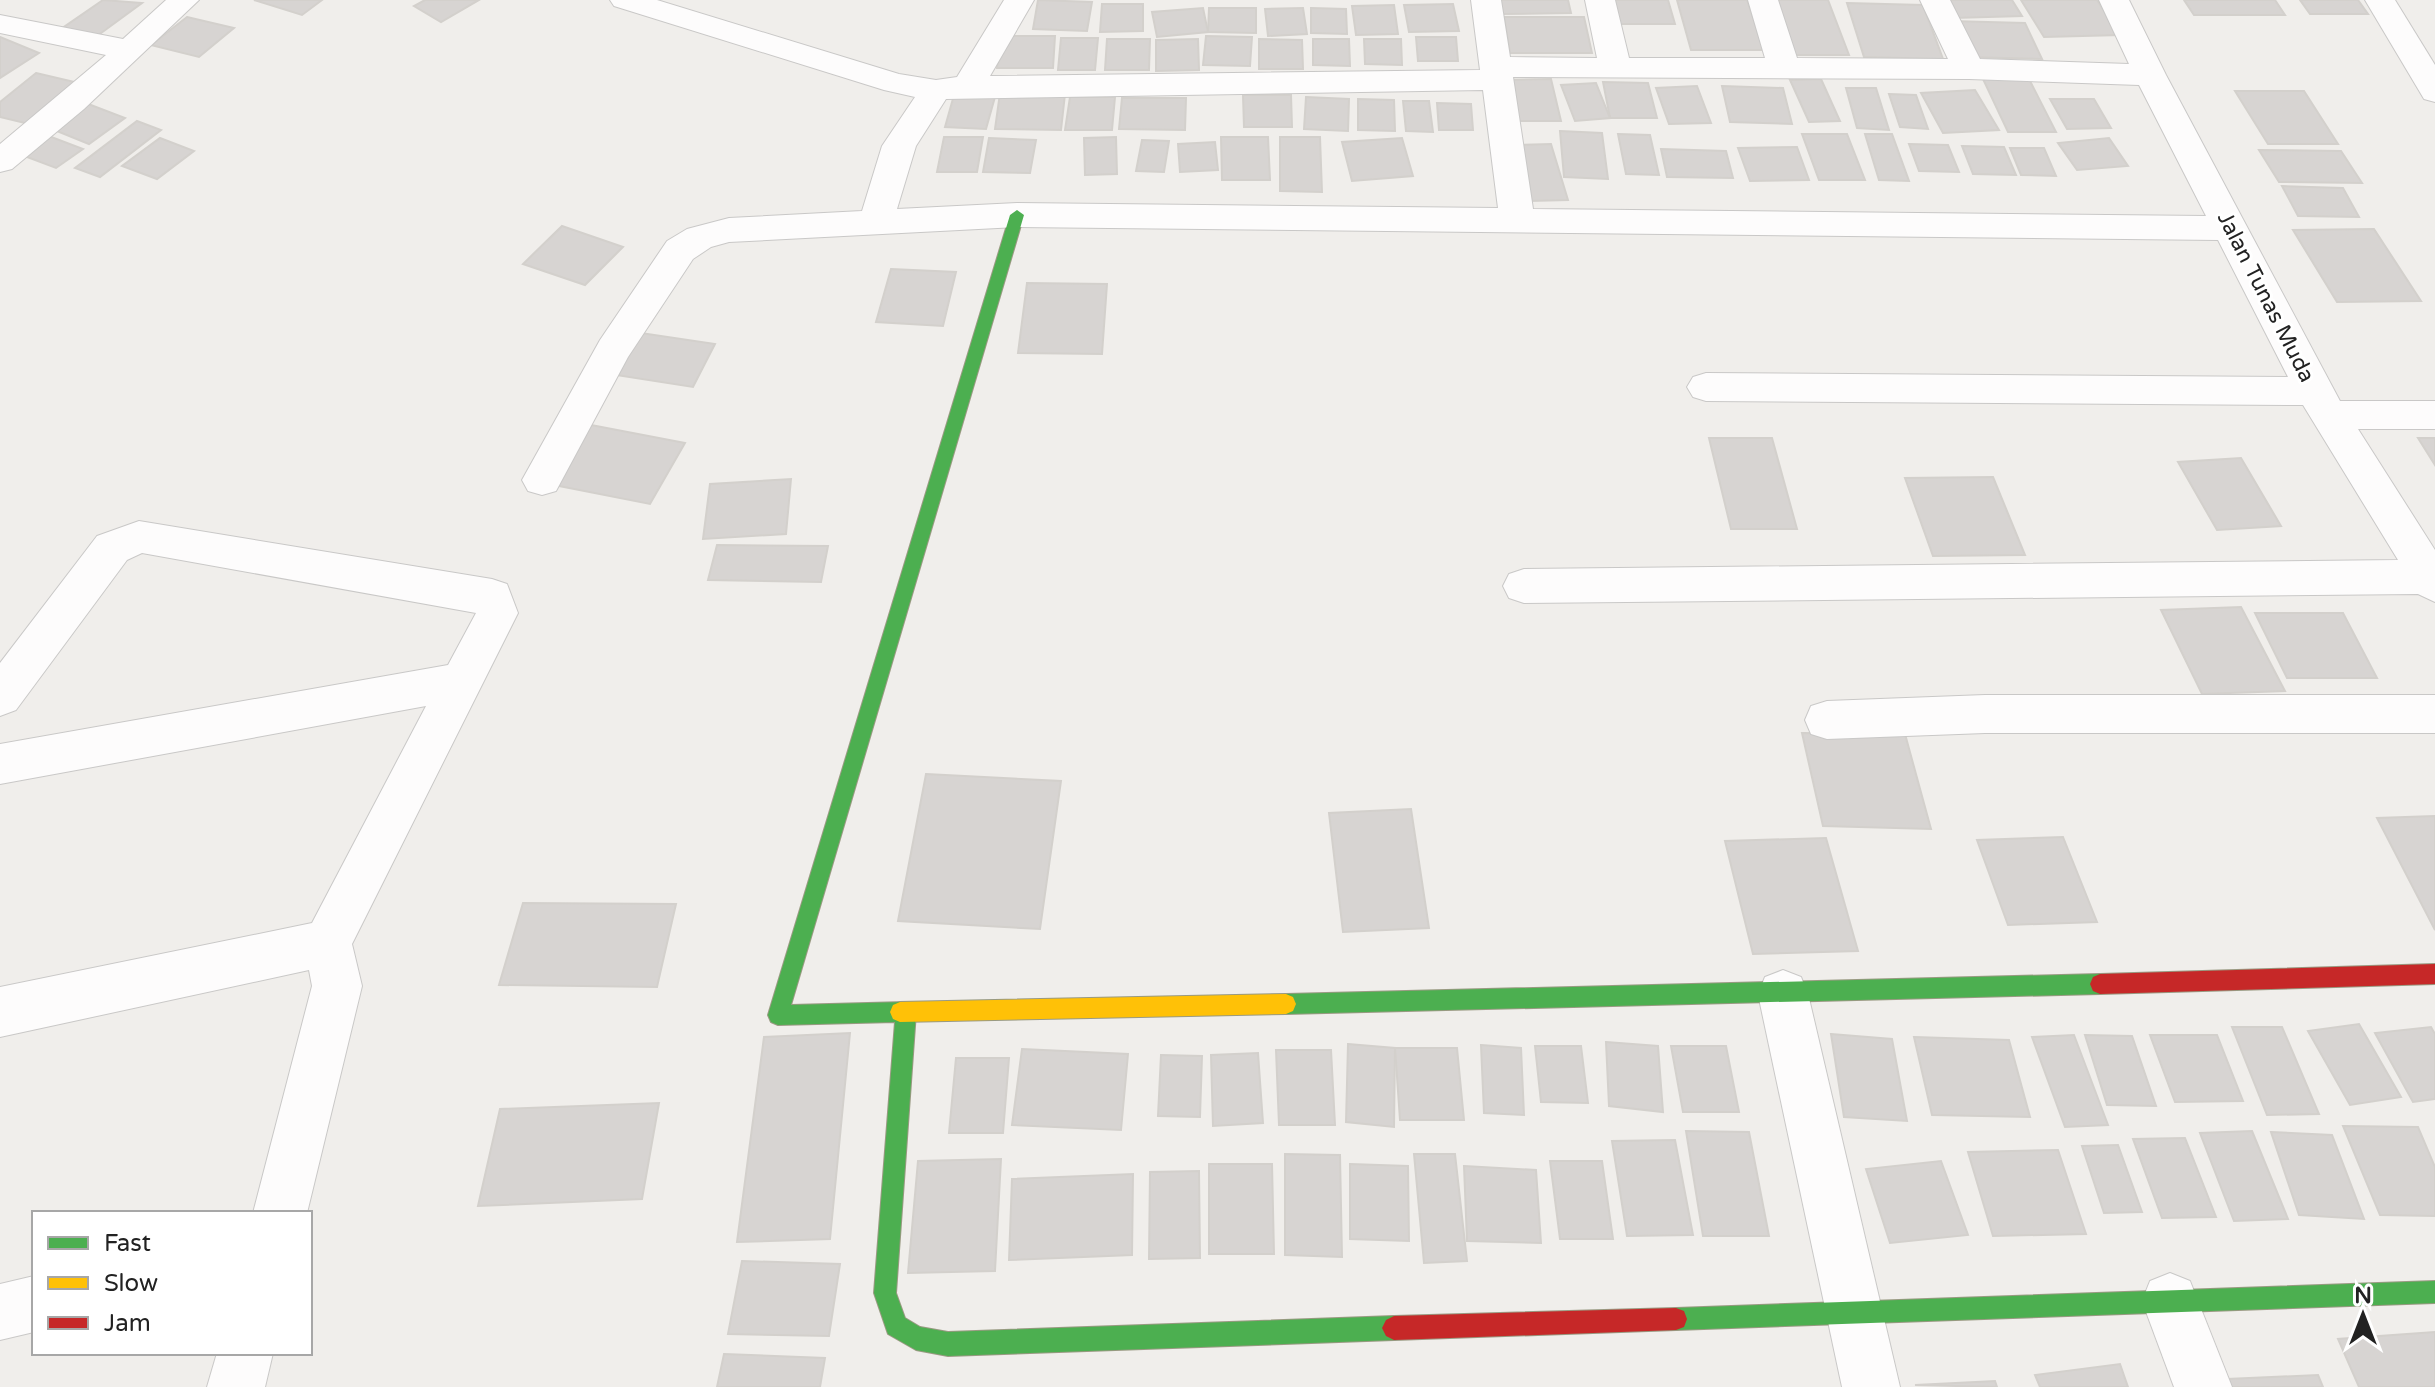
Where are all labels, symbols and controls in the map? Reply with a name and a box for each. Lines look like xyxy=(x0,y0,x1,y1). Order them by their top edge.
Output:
street label: Jalan Tunas Muda xyxy=(2212,207,2320,387)
legend xyxy=(32,1211,312,1355)
text: Fast xyxy=(104,1229,151,1258)
text: Slow xyxy=(104,1269,158,1298)
north arrow xyxy=(2323,1275,2403,1355)
text: N xyxy=(2354,1283,2372,1309)
text: Jam xyxy=(104,1309,151,1338)

